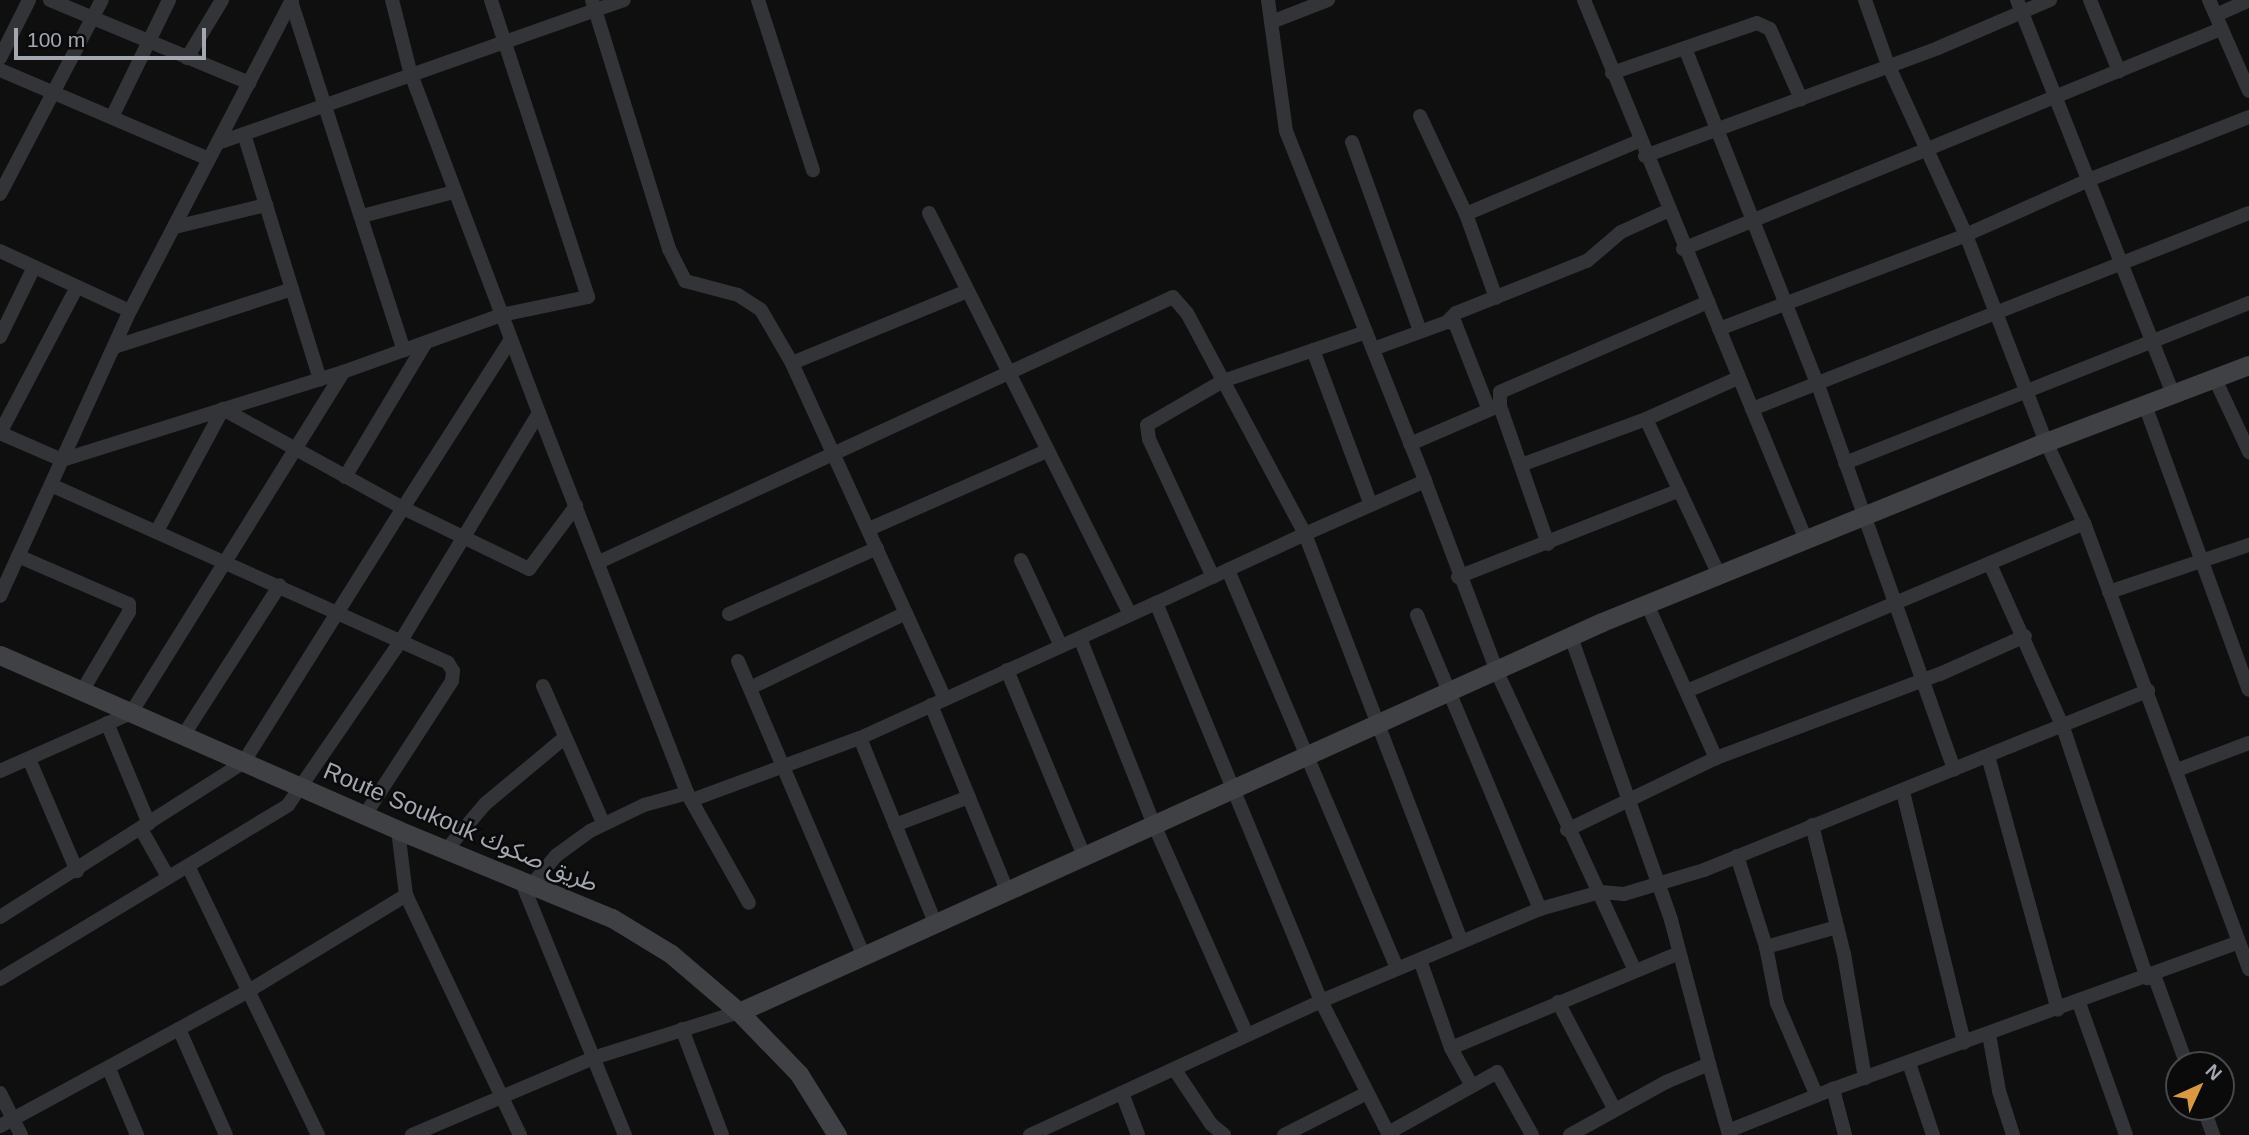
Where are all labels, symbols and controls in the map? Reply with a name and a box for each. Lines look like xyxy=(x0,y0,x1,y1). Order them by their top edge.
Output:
scale bar xyxy=(18,14,210,58)
text: 100 m xyxy=(27,28,85,51)
street label: Route Soukouk طريق صكوك xyxy=(319,756,603,898)
north arrow xyxy=(2165,1051,2235,1121)
text: N xyxy=(2202,1060,2226,1084)

